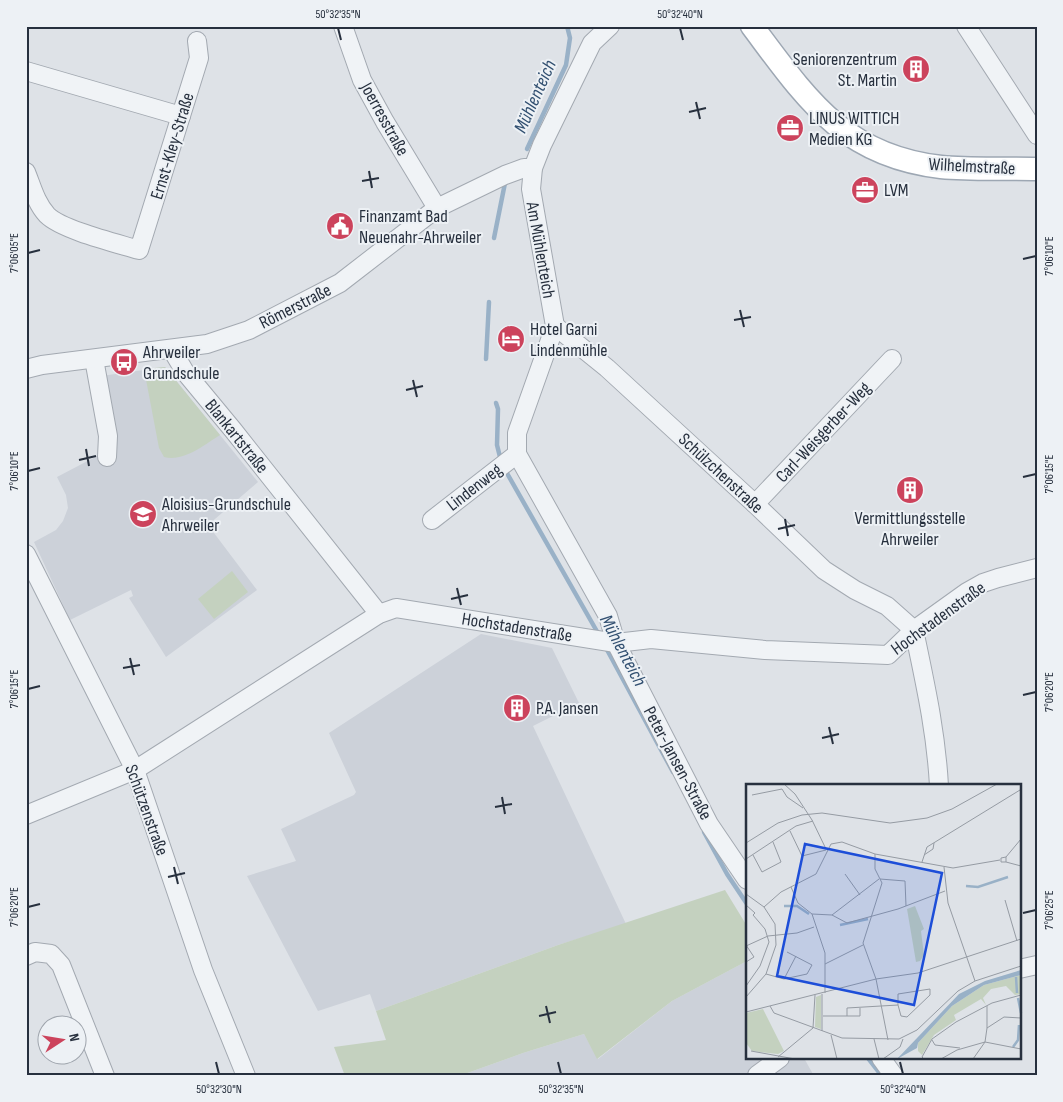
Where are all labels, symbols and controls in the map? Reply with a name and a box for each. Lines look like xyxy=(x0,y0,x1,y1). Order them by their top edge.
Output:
text: 50°32'35"N xyxy=(315,7,361,22)
text: 50°32'40"N xyxy=(657,7,703,22)
place label: Seniorenzentrum St. Martin xyxy=(793,49,897,91)
building icon: Seniorenzentrum St. Martin xyxy=(901,54,931,84)
water label: Mühlenteich xyxy=(509,56,562,137)
street label: Joerresstraße xyxy=(355,78,413,160)
street label: Ernst-Kley-Straße xyxy=(146,90,199,202)
place label: LINUS WITTICH Medien KG xyxy=(809,108,900,150)
office icon: LINUS WITTICH Medien KG xyxy=(775,113,805,143)
street label: Wilhelmstraße xyxy=(928,154,1016,179)
office icon: LVM xyxy=(850,175,880,205)
place label: LVM xyxy=(884,180,909,201)
street label: Am Mühlenteich xyxy=(522,199,559,300)
place label: Finanzamt Bad Neuenahr-Ahrweiler xyxy=(359,206,481,248)
public building icon: Finanzamt Bad Neuenahr-Ahrweiler xyxy=(325,211,355,241)
text: 7°06'05"E xyxy=(7,233,22,273)
text: 7°06'10"E xyxy=(1042,236,1057,276)
street label: Römerstraße xyxy=(256,279,335,333)
place label: Hotel Garni Lindenmühle xyxy=(530,319,608,361)
hotel icon: Hotel Garni Lindenmühle xyxy=(496,324,526,354)
place label: Ahrweiler Grundschule xyxy=(142,342,219,384)
bus stop icon: Ahrweiler Grundschule xyxy=(109,347,139,377)
street label: Carl-Weisgerber-Weg xyxy=(771,378,875,487)
street label: Blankartstraße xyxy=(200,395,273,478)
street label: Schülzchenstraße xyxy=(674,429,767,518)
text: 7°06'10"E xyxy=(7,451,22,491)
text: 7°06'15"E xyxy=(1042,455,1057,493)
street label: Lindenweg xyxy=(442,459,506,516)
building icon: Vermittlungsstelle Ahrweiler xyxy=(895,475,925,505)
place label: Aloisius-Grundschule Ahrweiler xyxy=(161,494,291,536)
school or university icon: Aloisius-Grundschule Ahrweiler xyxy=(128,499,158,529)
place label: Vermittlungsstelle Ahrweiler xyxy=(855,508,965,550)
street label: Hochstadenstraße xyxy=(887,577,989,660)
street label: Hochstadenstraße xyxy=(460,608,574,647)
water label: Mühlenteich xyxy=(594,611,651,690)
text: 7°06'15"E xyxy=(7,670,22,708)
text: 7°06'20"E xyxy=(1042,672,1057,712)
building icon: P.A. Jansen xyxy=(502,693,532,723)
place label: P.A. Jansen xyxy=(536,698,598,719)
street label: Peter-Jansen-Straße xyxy=(639,703,716,824)
street label: Schützenstraße xyxy=(120,762,173,859)
inset map xyxy=(746,784,1020,1060)
text: 7°06'20"E xyxy=(7,887,22,927)
text: 7°06'25"E xyxy=(1042,890,1057,930)
north arrow xyxy=(38,1014,88,1064)
text: N xyxy=(65,1032,83,1043)
text: 50°32'30"N xyxy=(196,1082,242,1097)
text: 50°32'35"N xyxy=(538,1082,584,1097)
text: 50°32'40"N xyxy=(880,1082,926,1097)

